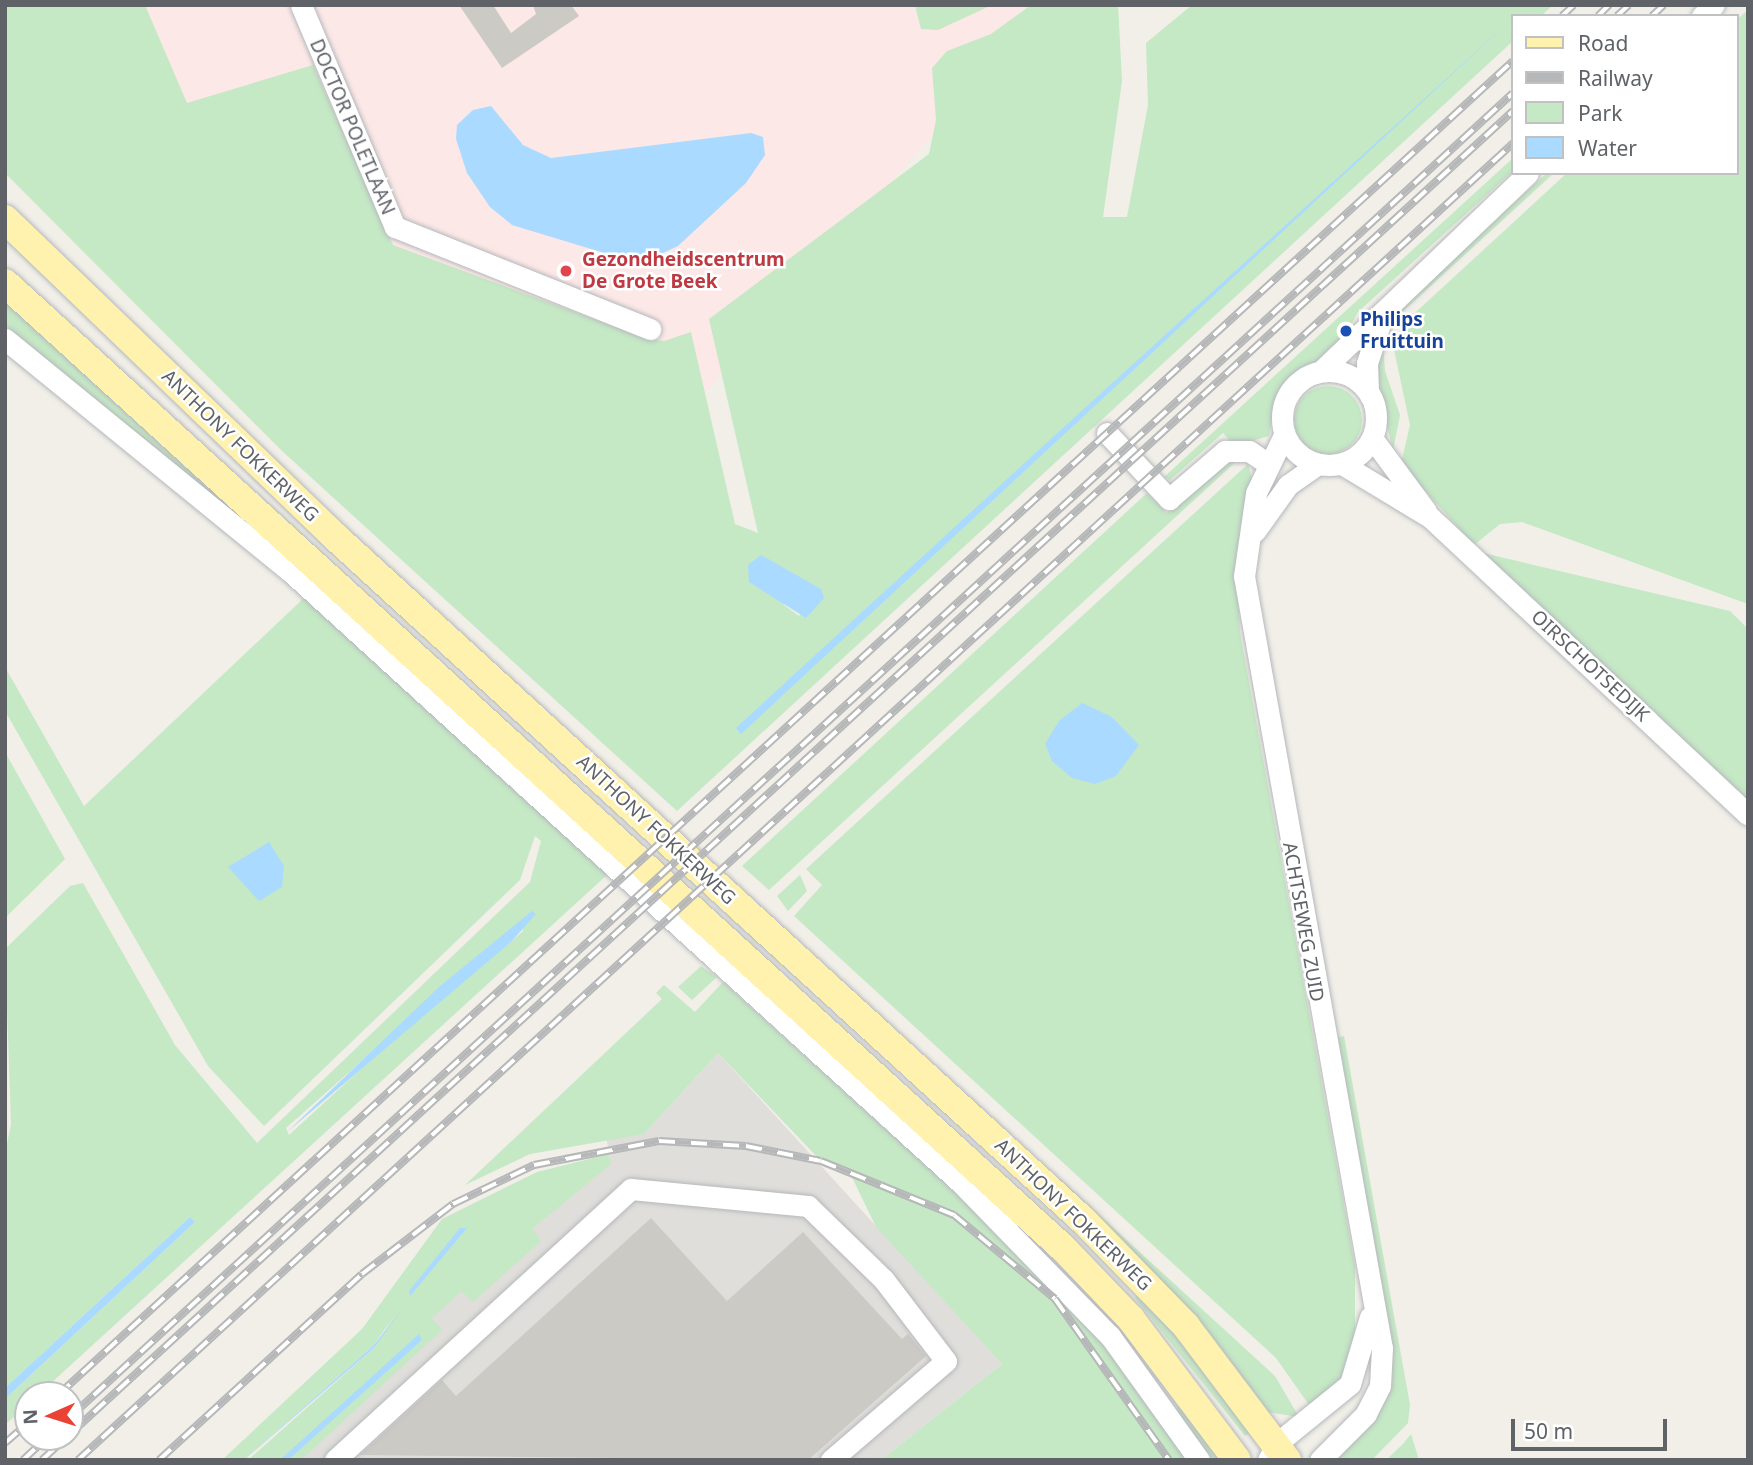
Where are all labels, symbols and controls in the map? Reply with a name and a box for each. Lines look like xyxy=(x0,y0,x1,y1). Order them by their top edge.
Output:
legend xyxy=(1512,14,1739,175)
text: Road xyxy=(1578,29,1628,57)
street label: DOCTOR POLETLAAN xyxy=(305,36,399,218)
text: Railway xyxy=(1578,64,1653,92)
text: Park xyxy=(1578,99,1622,127)
text: Water xyxy=(1578,134,1637,162)
place label: Gezondheidscentrum De Grote Beek xyxy=(582,249,785,293)
marker: Gezondheidscentrum De Grote Beek xyxy=(556,261,576,281)
place label: Philips Fruittuin xyxy=(1360,309,1444,353)
marker: Philips Fruittuin xyxy=(1338,323,1354,339)
street label: ANTHONY FOKKERWEG xyxy=(157,365,323,527)
street label: OIRSCHOTSEDIJK xyxy=(1526,606,1654,726)
street label: ANTHONY FOKKERWEG xyxy=(572,750,740,910)
street label: ACHTSEWEG ZUID xyxy=(1278,841,1328,1003)
street label: ANTHONY FOKKERWEG xyxy=(990,1134,1156,1296)
north arrow xyxy=(14,1381,84,1451)
scale bar xyxy=(1515,1406,1671,1450)
text: N xyxy=(17,1409,43,1425)
text: 50 m xyxy=(1524,1417,1573,1445)

